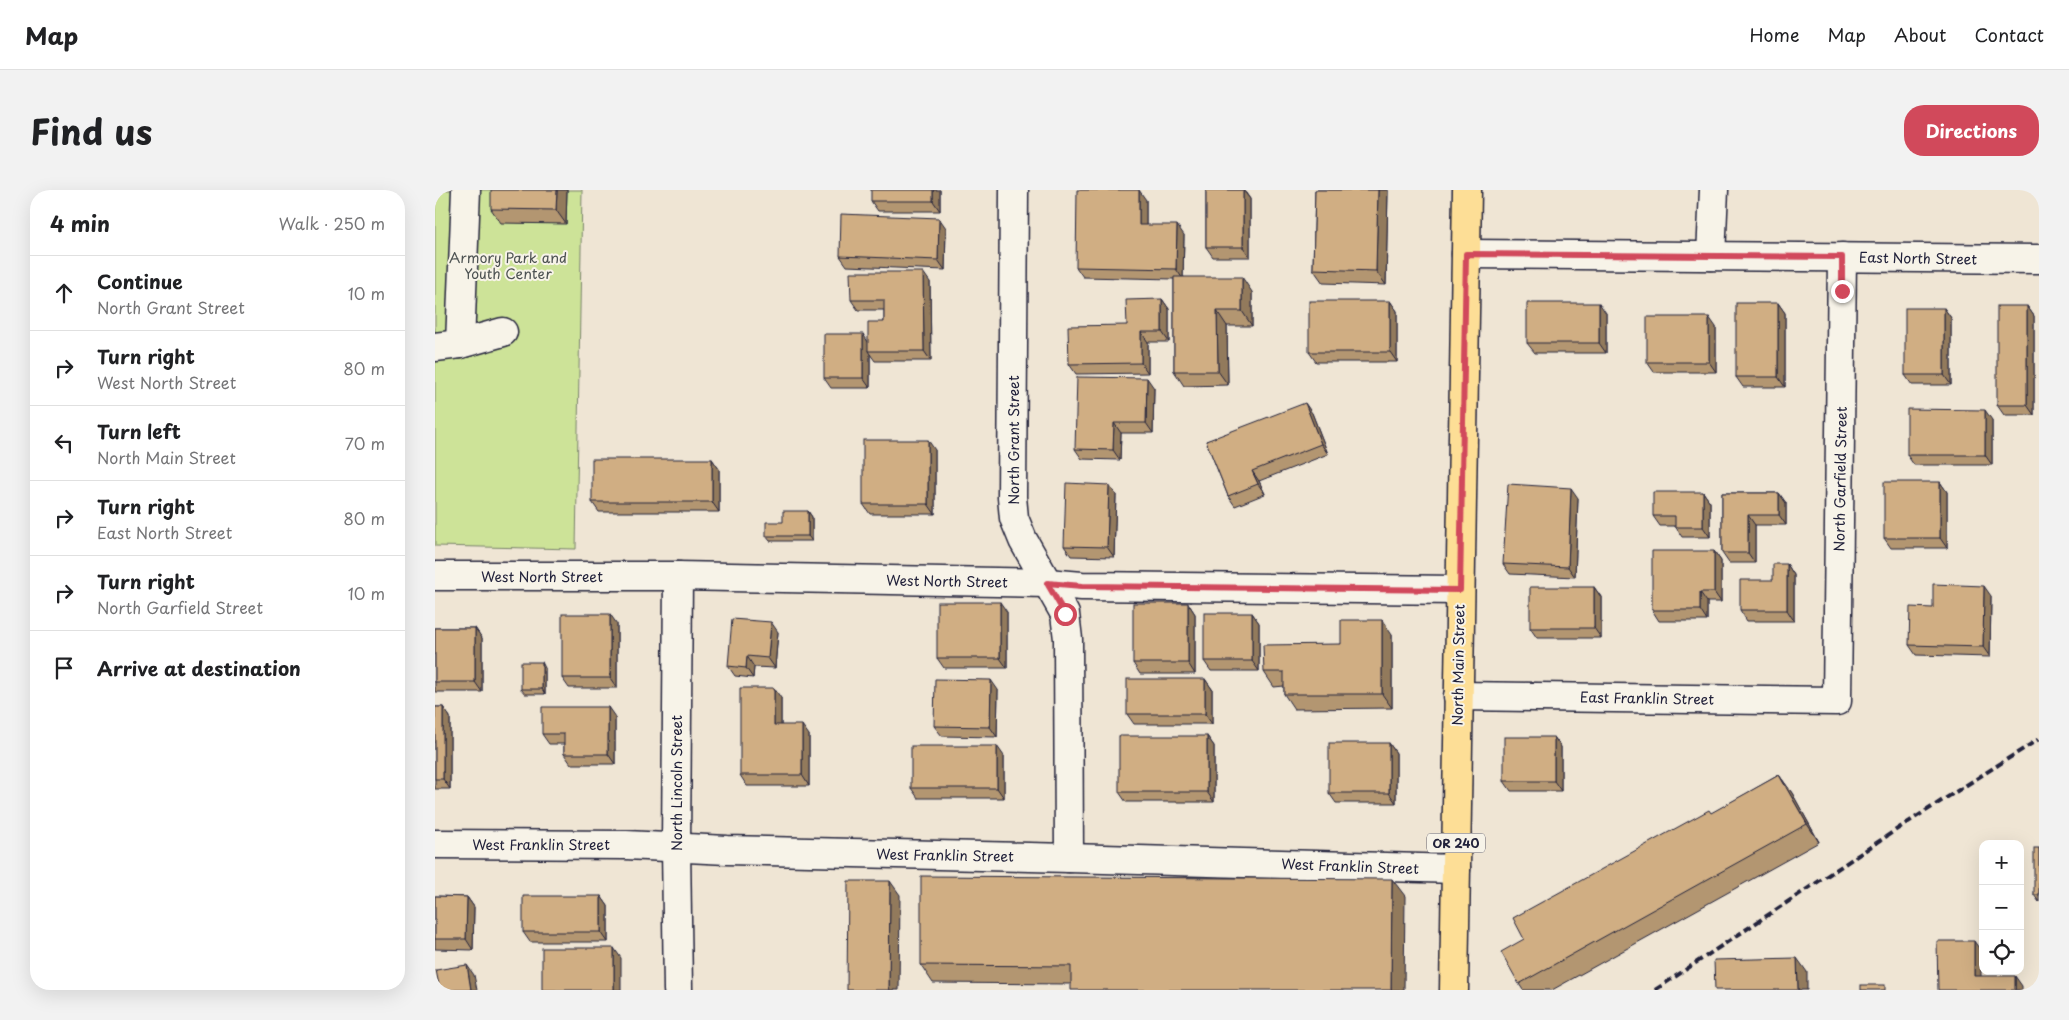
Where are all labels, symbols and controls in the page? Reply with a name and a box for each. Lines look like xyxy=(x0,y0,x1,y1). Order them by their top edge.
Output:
text: Map xyxy=(25,17,78,53)
text: Home xyxy=(1749,21,1799,48)
text: Map xyxy=(1827,21,1866,48)
text: About xyxy=(1894,21,1946,48)
text: Contact xyxy=(1974,21,2044,48)
text: Find us xyxy=(30,104,152,157)
button: Directions xyxy=(1904,105,2039,156)
text: 4 min xyxy=(50,207,110,239)
text: Walk · 250 m xyxy=(279,211,385,235)
street label: East North Street xyxy=(1859,246,1978,270)
park label: Armory Park and Youth Center xyxy=(449,247,567,284)
text: Continue xyxy=(97,267,183,295)
icon: ahead xyxy=(50,279,78,307)
route end xyxy=(1831,280,1854,303)
text: 10 m xyxy=(348,281,385,305)
text: North Grant Street xyxy=(97,295,245,319)
text: Turn right xyxy=(97,342,195,370)
icon: right xyxy=(50,354,78,382)
text: 80 m xyxy=(343,356,385,380)
text: West North Street xyxy=(97,370,236,394)
street label: North Grant Street xyxy=(1003,375,1024,505)
street label: North Garfield Street xyxy=(1828,406,1852,552)
text: Turn left xyxy=(97,417,181,445)
icon: left xyxy=(50,429,78,457)
text: 70 m xyxy=(345,431,385,455)
text: North Main Street xyxy=(97,445,236,469)
text: Turn right xyxy=(97,492,195,520)
icon: right xyxy=(50,504,78,532)
text: 80 m xyxy=(343,506,385,530)
text: East North Street xyxy=(97,520,232,544)
street label: West North Street xyxy=(481,566,603,587)
text: Turn right xyxy=(97,567,195,595)
street label: West North Street xyxy=(886,569,1008,593)
icon: right xyxy=(50,579,78,607)
text: 10 m xyxy=(348,581,385,605)
text: North Garfield Street xyxy=(97,595,263,619)
route start xyxy=(1054,603,1077,626)
street label: North Main Street xyxy=(1446,604,1470,726)
icon: arrive xyxy=(50,654,78,682)
text: Arrive at destination xyxy=(97,654,301,682)
street label: East Franklin Street xyxy=(1580,686,1715,710)
street label: North Lincoln Street xyxy=(666,715,687,851)
street label: West Franklin Street xyxy=(472,834,610,855)
road number: OR 240 xyxy=(1427,834,1485,852)
map controls xyxy=(1979,840,2024,975)
button: + xyxy=(1979,840,2024,885)
street label: West Franklin Street xyxy=(876,843,1014,867)
street label: West Franklin Street xyxy=(1281,853,1419,879)
button: − xyxy=(1979,885,2024,930)
button: locate xyxy=(1979,930,2024,975)

